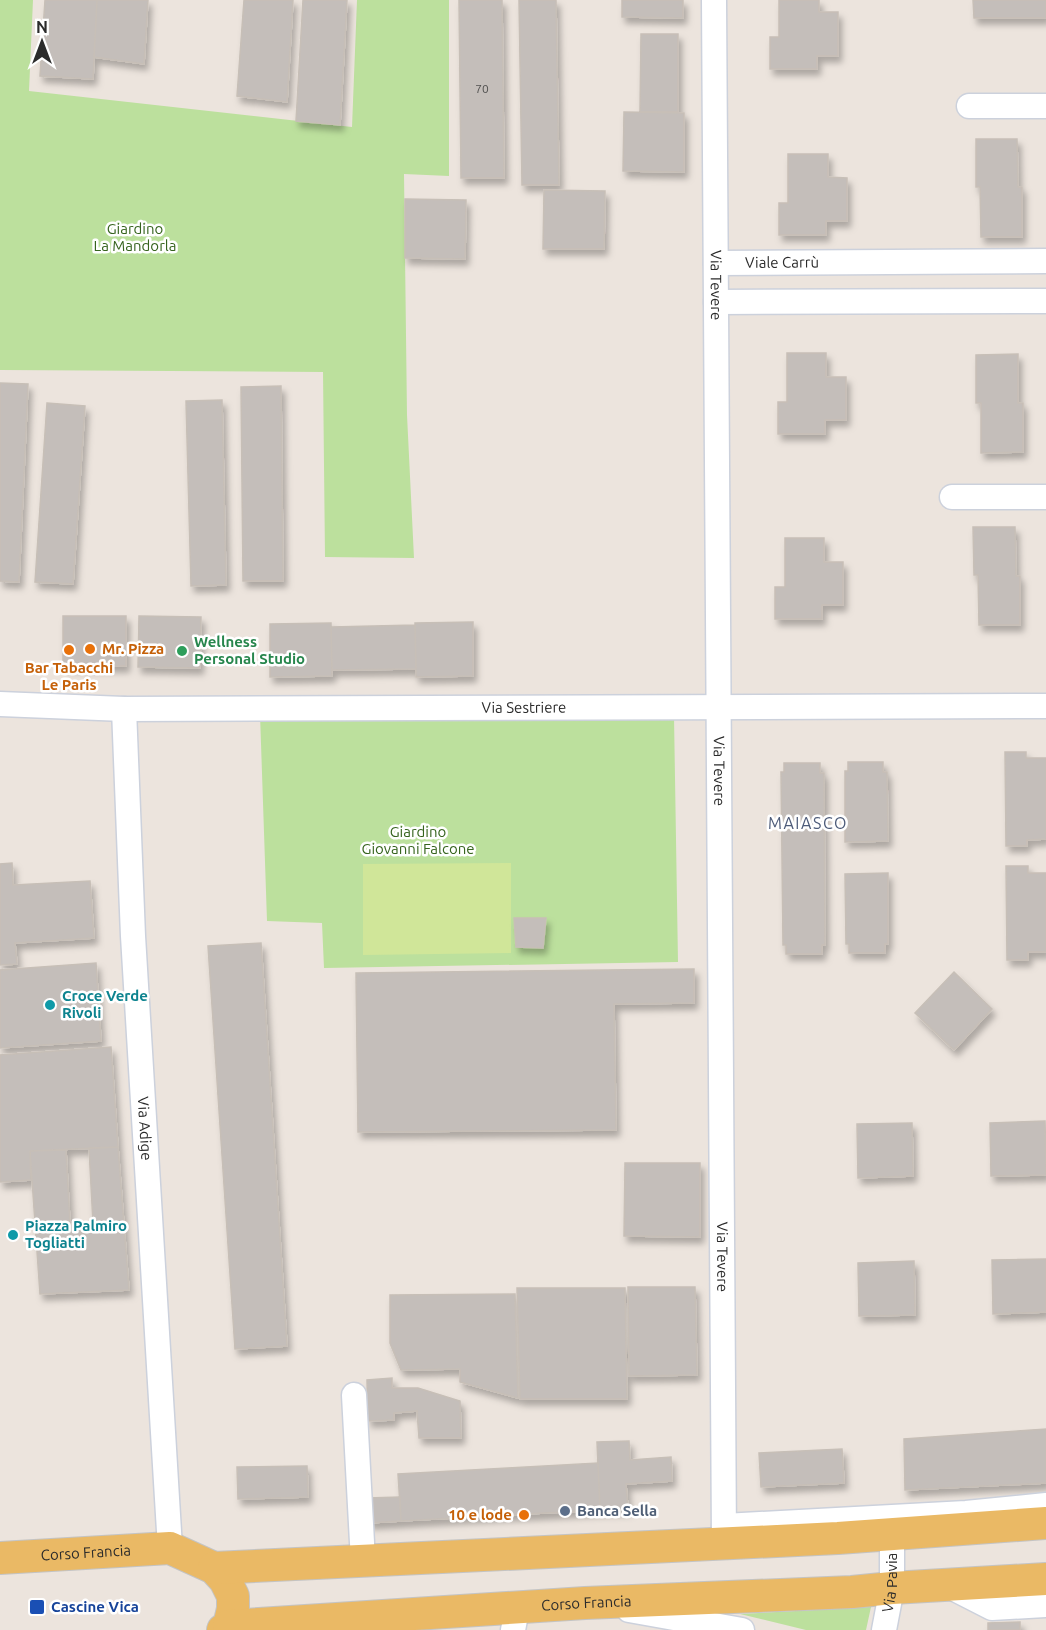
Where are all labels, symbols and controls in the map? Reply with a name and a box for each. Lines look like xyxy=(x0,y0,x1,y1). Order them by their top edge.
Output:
north arrow xyxy=(12,12,72,72)
text: N xyxy=(36,18,48,36)
house number: 70 xyxy=(475,82,489,95)
park label: Giardino La Mandorla xyxy=(93,220,177,254)
street label: Via Tevere xyxy=(708,250,725,320)
street label: Viale Carrù xyxy=(745,253,819,271)
place label: Wellness Personal Studio xyxy=(194,633,305,667)
place label: Mr. Pizza xyxy=(102,640,164,657)
marker: Mr. Pizza xyxy=(83,642,97,656)
marker: Bar Tabacchi Le Paris xyxy=(62,643,76,657)
marker: Wellness Personal Studio xyxy=(175,644,189,658)
place label: Bar Tabacchi Le Paris xyxy=(25,659,113,693)
street label: Via Sestriere xyxy=(481,699,566,716)
street label: Via Tevere xyxy=(711,736,728,806)
district label: MAIASCO xyxy=(768,814,848,832)
park label: Giardino Giovanni Falcone xyxy=(361,823,475,857)
place label: Croce Verde Rivoli xyxy=(62,987,148,1021)
marker: Croce Verde Rivoli xyxy=(43,998,57,1012)
street label: Via Adige xyxy=(135,1096,156,1161)
place label: Piazza Palmiro Togliatti xyxy=(25,1217,127,1251)
street label: Via Tevere xyxy=(714,1222,731,1292)
marker: Piazza Palmiro Togliatti xyxy=(6,1228,20,1242)
place label: Banca Sella xyxy=(577,1502,657,1519)
marker: Banca Sella xyxy=(558,1504,572,1518)
place label: 10 e lode xyxy=(448,1506,512,1523)
marker: 10 e lode xyxy=(517,1508,531,1522)
street label: Corso Francia xyxy=(40,1541,131,1564)
street label: Via Pavia xyxy=(879,1553,900,1614)
street label: Corso Francia xyxy=(541,1592,632,1614)
marker: Cascine Vica xyxy=(28,1598,46,1616)
place label: Cascine Vica xyxy=(51,1598,139,1615)

